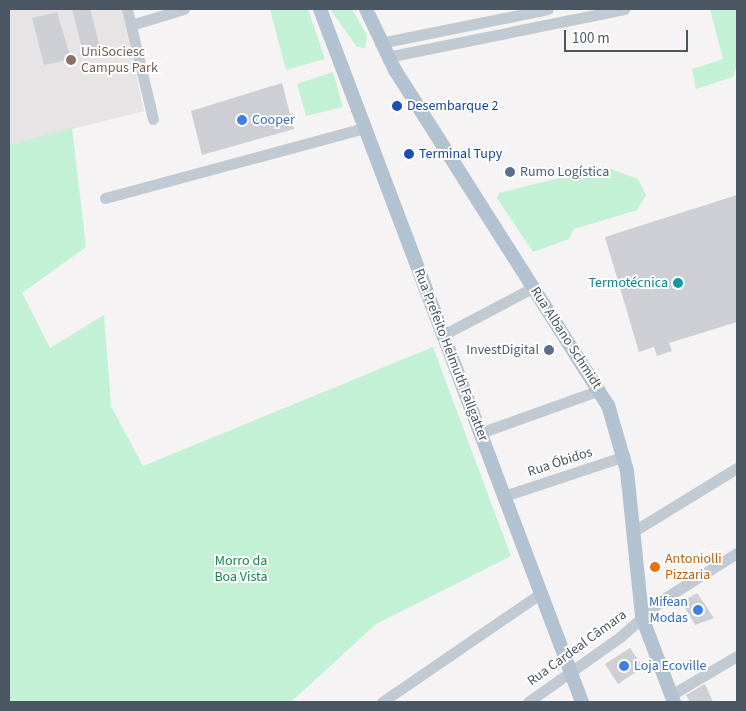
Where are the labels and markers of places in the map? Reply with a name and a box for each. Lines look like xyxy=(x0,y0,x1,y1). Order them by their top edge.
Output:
place label: UniSociesc Campus Park xyxy=(81,44,158,76)
marker: UniSociesc Campus Park xyxy=(65,54,77,66)
place label: Desembarque 2 xyxy=(407,98,498,114)
marker: Desembarque 2 xyxy=(391,100,403,112)
place label: Cooper xyxy=(252,112,295,128)
marker: Cooper xyxy=(236,114,248,126)
place label: Terminal Tupy xyxy=(419,146,502,162)
marker: Terminal Tupy xyxy=(403,148,415,160)
place label: Rumo Logística xyxy=(520,164,609,180)
marker: Rumo Logística xyxy=(504,166,516,178)
place label: Termotécnica xyxy=(588,275,668,291)
marker: Termotécnica xyxy=(672,277,684,289)
place label: InvestDigital xyxy=(466,342,539,358)
marker: InvestDigital xyxy=(543,344,555,356)
place label: Antoniolli Pizzaria xyxy=(665,551,722,584)
marker: Antoniolli Pizzaria xyxy=(649,561,661,573)
place label: Mifean Modas xyxy=(649,594,688,626)
marker: Mifean Modas xyxy=(692,604,704,616)
place label: Loja Ecoville xyxy=(634,658,706,674)
marker: Loja Ecoville xyxy=(618,660,630,672)

